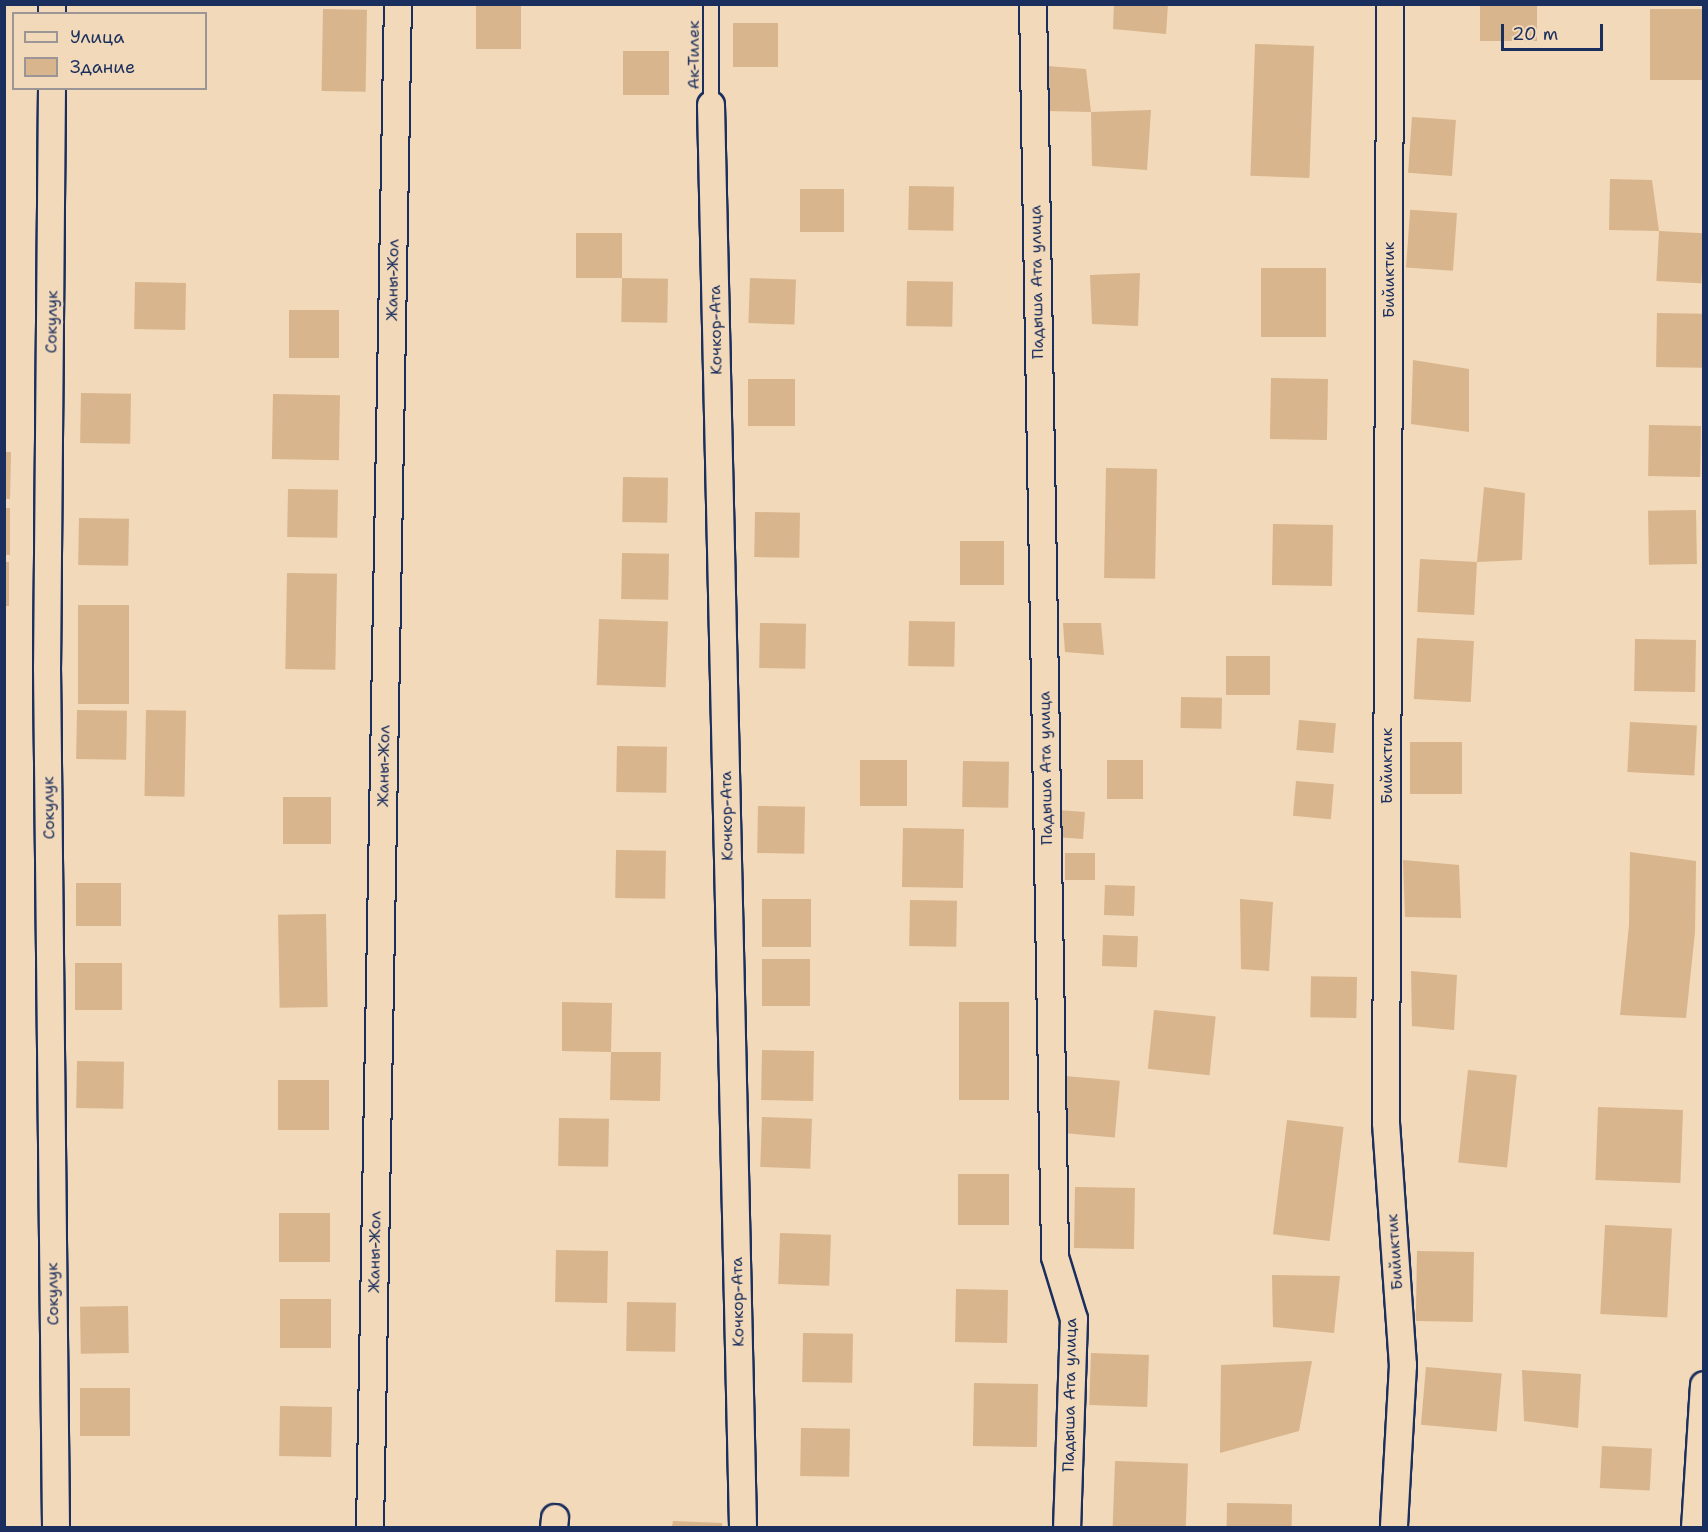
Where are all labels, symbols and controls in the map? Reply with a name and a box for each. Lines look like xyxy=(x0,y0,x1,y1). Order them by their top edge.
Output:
legend xyxy=(12,12,207,90)
scale bar xyxy=(1504,12,1606,50)
street label: Ак-Тилек xyxy=(684,21,704,89)
text: 20 m xyxy=(1512,22,1558,46)
text: Улица xyxy=(70,25,124,49)
text: Здание xyxy=(70,55,135,79)
street label: Падыша Ата улица xyxy=(1026,205,1048,359)
street label: Жаны-Жол xyxy=(383,239,403,321)
street label: Бийиктик xyxy=(1379,242,1399,318)
street label: Кочкор-Ата xyxy=(706,285,726,375)
street label: Сокулук xyxy=(42,290,62,354)
street label: Падыша Ата улица xyxy=(1035,691,1057,845)
street label: Жаны-Жол xyxy=(374,725,394,807)
street label: Бийиктик xyxy=(1377,728,1397,804)
street label: Кочкор-Ата xyxy=(717,771,737,861)
street label: Сокулук xyxy=(39,776,59,840)
street label: Жаны-Жол xyxy=(365,1211,385,1293)
street label: Бийиктик xyxy=(1383,1213,1407,1291)
street label: Кочкор-Ата xyxy=(728,1257,748,1347)
street label: Сокулук xyxy=(43,1262,63,1326)
street label: Падыша Ата улица xyxy=(1059,1318,1081,1472)

